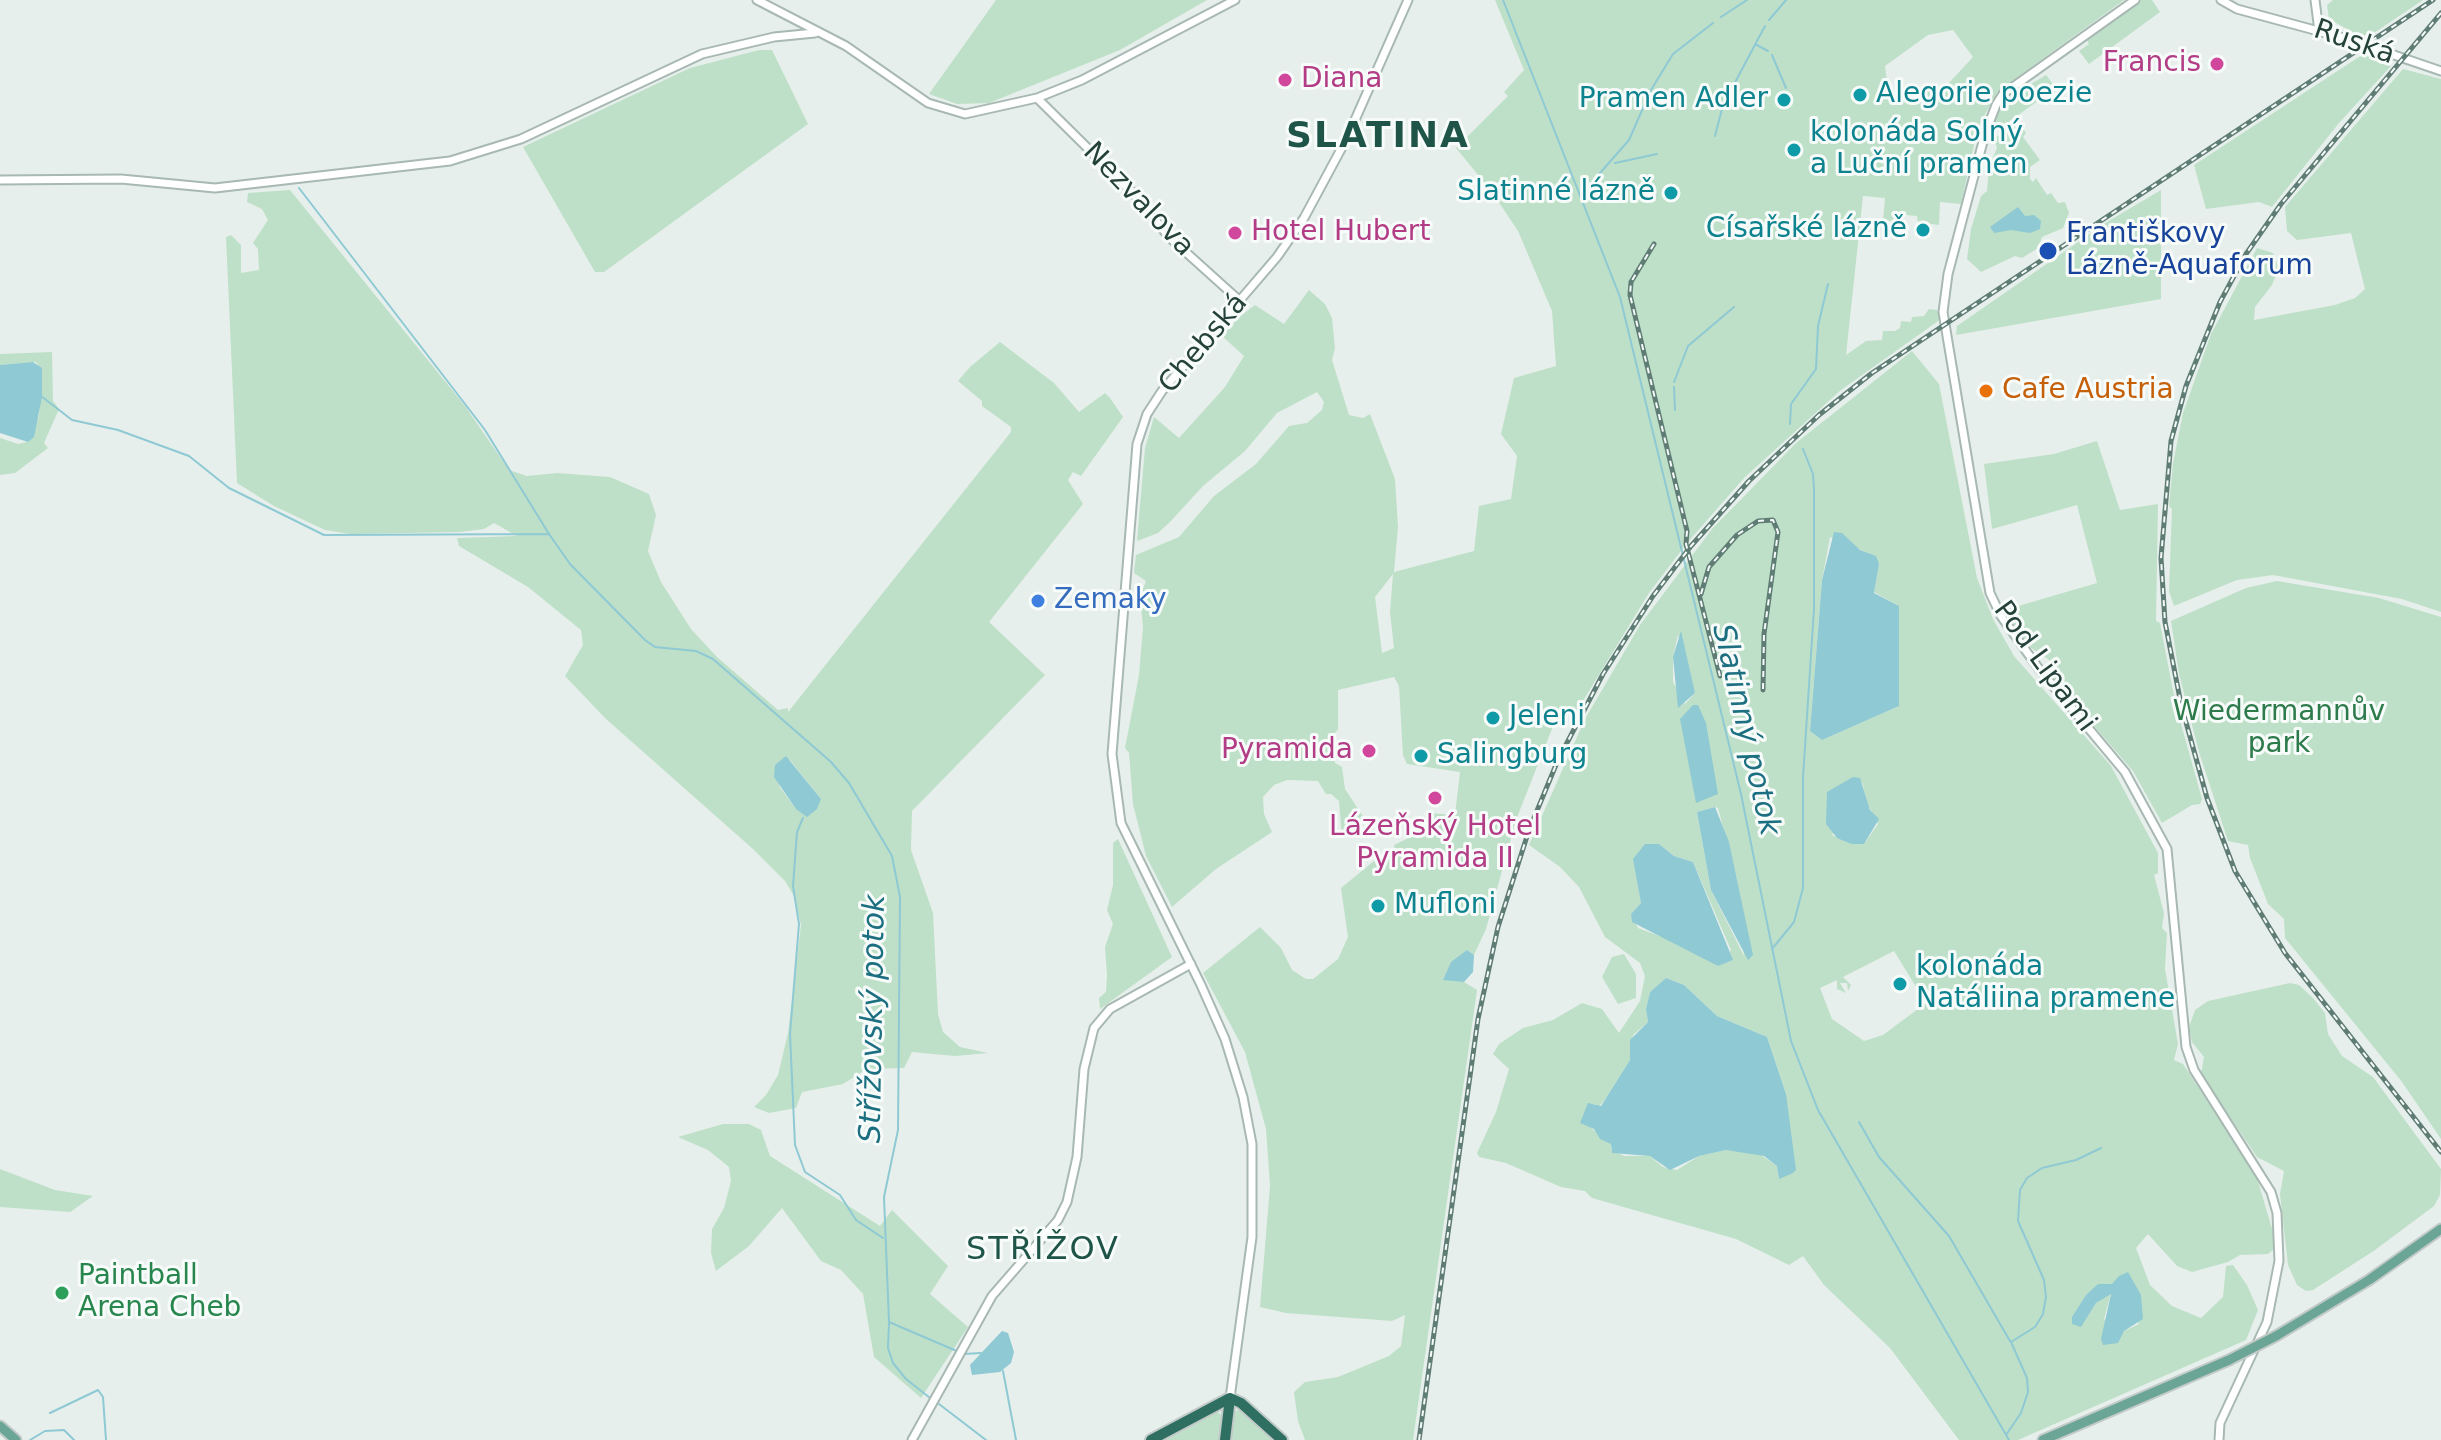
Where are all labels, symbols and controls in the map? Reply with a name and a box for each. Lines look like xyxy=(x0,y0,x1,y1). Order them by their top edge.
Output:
street label: Ruská xyxy=(2309,14,2399,72)
place label: Francis xyxy=(2103,47,2201,81)
marker: Francis xyxy=(2208,55,2226,73)
place label: Diana xyxy=(1301,63,1382,97)
marker: Diana xyxy=(1276,71,1294,89)
place label: Alegorie poezie xyxy=(1876,78,2092,112)
place label: Pramen Adler xyxy=(1579,83,1768,117)
marker: Alegorie poezie xyxy=(1851,86,1869,104)
marker: Pramen Adler xyxy=(1775,91,1793,109)
district label: SLATINA xyxy=(1286,116,1470,160)
place label: kolonáda Solný a Luční pramen xyxy=(1810,117,2027,183)
street label: Nezvalova xyxy=(1075,136,1201,264)
marker: kolonáda Solný a Luční pramen xyxy=(1785,141,1803,159)
place label: Slatinné lázně xyxy=(1457,176,1655,210)
marker: Slatinné lázně xyxy=(1662,184,1680,202)
place label: Císařské lázně xyxy=(1706,213,1907,247)
place label: Hotel Hubert xyxy=(1251,216,1430,250)
place label: Františkovy Lázně-Aquaforum xyxy=(2066,218,2313,284)
marker: Císařské lázně xyxy=(1914,221,1932,239)
marker: Hotel Hubert xyxy=(1226,224,1244,242)
marker: Františkovy Lázně-Aquaforum xyxy=(2037,240,2059,262)
street label: Chebská xyxy=(1153,287,1255,401)
place label: Cafe Austria xyxy=(2002,374,2174,408)
marker: Cafe Austria xyxy=(1977,382,1995,400)
place label: Zemaky xyxy=(1054,584,1167,618)
marker: Zemaky xyxy=(1029,592,1047,610)
street label: Pod Lipami xyxy=(1985,595,2103,739)
water label: Slatinný potok xyxy=(1703,621,1787,839)
park label: Wiedermannův park xyxy=(2173,696,2385,762)
place label: Jeleni xyxy=(1509,701,1585,735)
marker: Jeleni xyxy=(1484,709,1502,727)
place label: Pyramida xyxy=(1221,734,1353,768)
place label: Salingburg xyxy=(1437,739,1587,773)
marker: Pyramida xyxy=(1360,742,1378,760)
marker: Salingburg xyxy=(1412,747,1430,765)
marker: Lázeňský Hotel Pyramida II xyxy=(1426,789,1444,807)
place label: Lázeňský Hotel Pyramida II xyxy=(1329,811,1541,877)
place label: Mufloni xyxy=(1394,889,1496,923)
water label: Střížovský potok xyxy=(854,894,894,1144)
marker: Mufloni xyxy=(1369,897,1387,915)
place label: kolonáda Natáliina pramene xyxy=(1916,951,2175,1017)
marker: kolonáda Natáliina pramene xyxy=(1891,975,1909,993)
district label: STŘÍŽOV xyxy=(966,1232,1120,1270)
place label: Paintball Arena Cheb xyxy=(78,1260,241,1326)
marker: Paintball Arena Cheb xyxy=(53,1284,71,1302)

